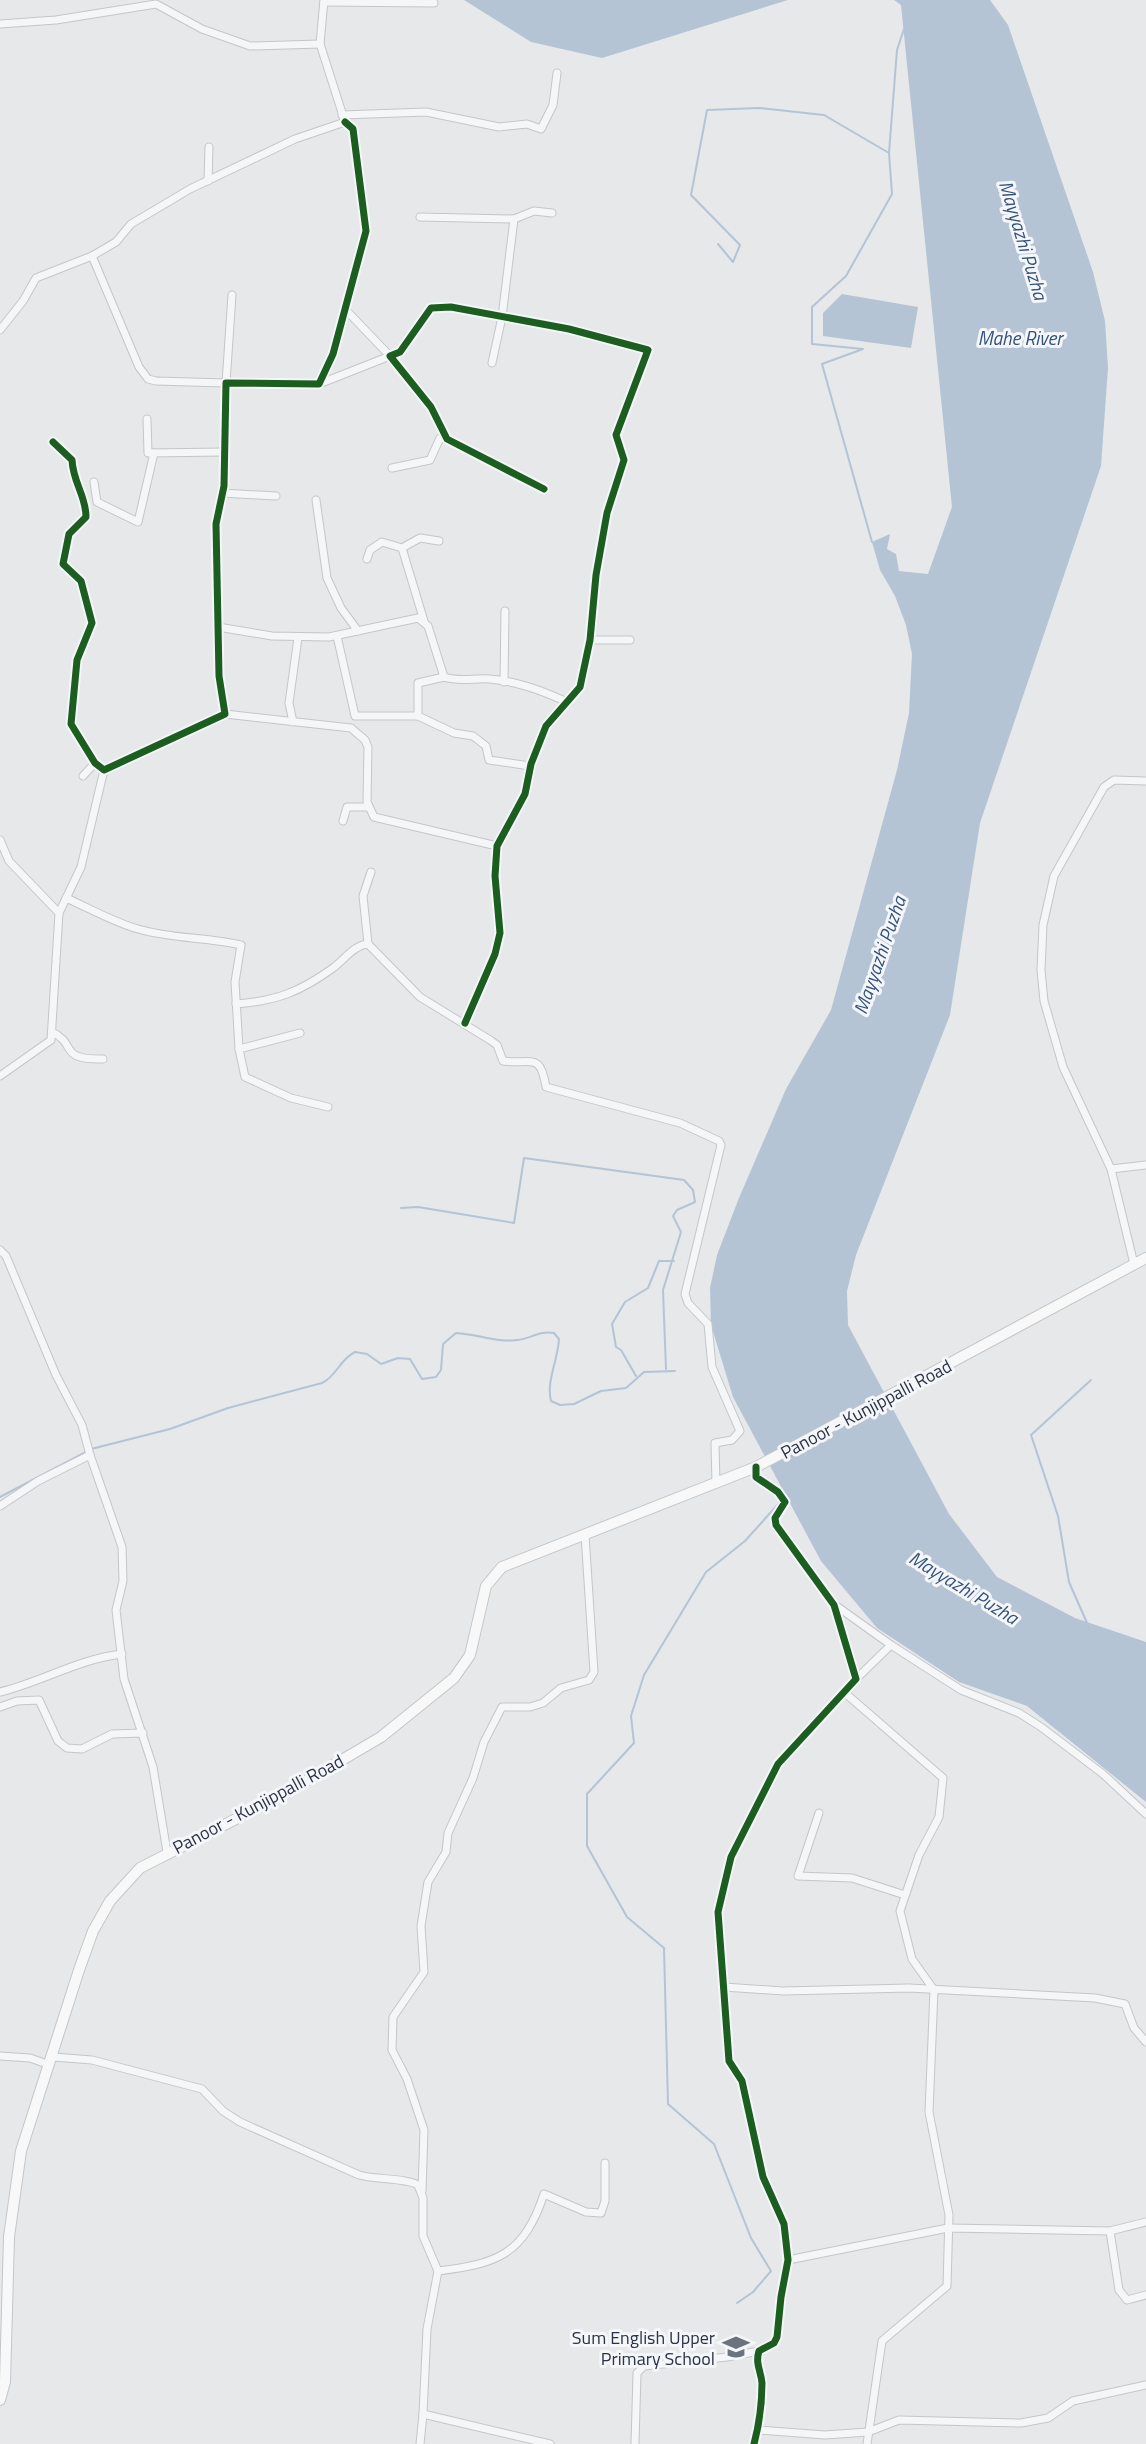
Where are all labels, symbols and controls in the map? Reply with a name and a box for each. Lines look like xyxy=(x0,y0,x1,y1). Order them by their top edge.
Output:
water label: Mayyazhi Puzha xyxy=(992,177,1056,304)
water label: Mahe River xyxy=(978,323,1064,352)
water label: Mayyazhi Puzha xyxy=(845,891,913,1018)
street label: Panoor - Kunjippalli Road xyxy=(776,1352,956,1466)
water label: Mayyazhi Puzha xyxy=(904,1543,1025,1632)
street label: Panoor - Kunjippalli Road xyxy=(168,1747,348,1861)
place label: Sum English Upper Primary School xyxy=(572,2324,715,2372)
school or university icon: Sum English Upper Primary School xyxy=(721,2332,751,2362)

